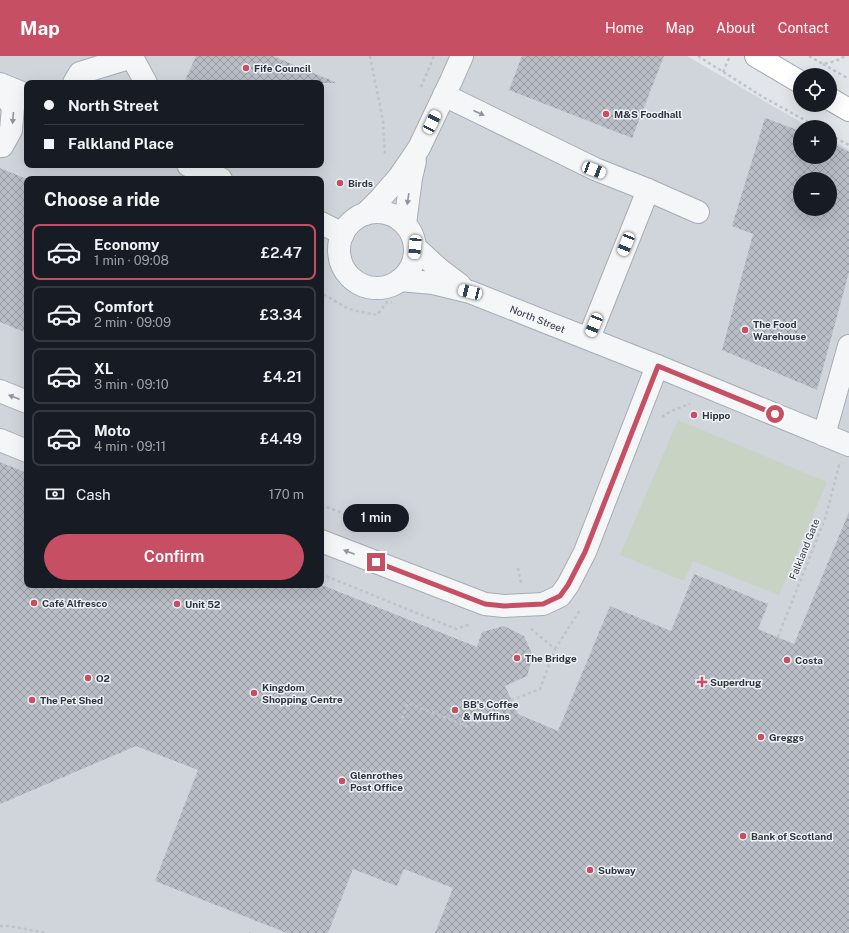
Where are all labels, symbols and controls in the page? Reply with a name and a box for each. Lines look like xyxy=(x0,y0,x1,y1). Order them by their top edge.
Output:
text: Map xyxy=(20,17,60,39)
text: Home xyxy=(605,20,644,36)
text: Map xyxy=(666,20,694,36)
text: About xyxy=(716,20,756,36)
text: Contact xyxy=(778,20,829,36)
place label: Fife Council xyxy=(254,62,311,74)
marker: Fife Council xyxy=(241,63,251,73)
map controls xyxy=(793,68,837,216)
button: locate xyxy=(793,68,837,112)
text: North Street xyxy=(68,97,159,114)
place label: M&S Foodhall xyxy=(614,108,682,120)
car xyxy=(421,109,443,135)
marker: M&S Foodhall xyxy=(601,109,611,119)
one-way arrow xyxy=(474,110,485,116)
one-way arrow xyxy=(9,112,16,124)
button: + xyxy=(793,120,837,164)
text: Falkland Place xyxy=(68,135,174,152)
car xyxy=(581,160,607,180)
button: − xyxy=(793,172,837,216)
place label: Birds xyxy=(348,177,373,189)
marker: Birds xyxy=(335,178,345,188)
text: Choose a ride xyxy=(44,189,160,210)
one-way arrow xyxy=(405,193,411,206)
car xyxy=(616,231,636,257)
icon: car xyxy=(46,234,82,270)
car xyxy=(408,235,422,259)
text: Economy xyxy=(94,236,159,253)
text: £2.47 xyxy=(261,244,302,261)
text: 1 min · 09:08 xyxy=(94,253,169,268)
car xyxy=(457,283,483,301)
icon: car xyxy=(46,296,82,332)
text: Comfort xyxy=(94,298,154,315)
street label: North Street xyxy=(508,302,567,335)
text: £3.34 xyxy=(260,306,302,323)
car xyxy=(584,312,604,338)
text: 2 min · 09:09 xyxy=(94,315,171,330)
place label: The Food Warehouse xyxy=(753,318,807,342)
marker: The Food Warehouse xyxy=(740,325,750,335)
icon: car xyxy=(46,358,82,394)
text: XL xyxy=(94,360,113,377)
text: £4.21 xyxy=(263,368,302,385)
text: 3 min · 09:10 xyxy=(94,377,169,392)
one-way arrow xyxy=(7,393,19,399)
route start xyxy=(766,405,784,423)
place label: Hippo xyxy=(702,409,731,421)
marker: Hippo xyxy=(689,410,699,420)
icon: car xyxy=(46,420,82,456)
text: Moto xyxy=(94,422,131,439)
text: £4.49 xyxy=(260,430,302,447)
text: 4 min · 09:11 xyxy=(94,439,166,454)
icon: cash xyxy=(44,483,66,505)
text: Cash xyxy=(76,486,111,503)
text: 170 m xyxy=(269,487,304,502)
callout: 1 min xyxy=(343,504,409,532)
text: 1 min xyxy=(361,510,391,525)
street label: Falkland Gate xyxy=(786,516,822,581)
button: Confirm xyxy=(44,534,304,580)
one-way arrow xyxy=(343,548,355,554)
route end xyxy=(367,553,385,571)
place label: Café Alfresco xyxy=(42,597,107,609)
marker: Café Alfresco xyxy=(29,598,39,608)
place label: Unit 52 xyxy=(185,598,220,610)
marker: Unit 52 xyxy=(172,599,182,609)
place label: The Bridge xyxy=(525,652,577,664)
marker: The Bridge xyxy=(512,653,522,663)
place label: Costa xyxy=(795,654,823,666)
marker: Costa xyxy=(782,655,792,665)
place label: O2 xyxy=(96,672,110,684)
marker: O2 xyxy=(83,673,93,683)
place label: Superdrug xyxy=(710,676,762,688)
marker: Superdrug xyxy=(697,677,707,687)
place label: Kingdom Shopping Centre xyxy=(262,681,343,705)
marker: Kingdom Shopping Centre xyxy=(249,688,259,698)
place label: The Pet Shed xyxy=(40,694,103,706)
marker: The Pet Shed xyxy=(27,695,37,705)
place label: BB's Coffee & Muffins xyxy=(463,698,519,722)
marker: BB's Coffee & Muffins xyxy=(450,705,460,715)
place label: Greggs xyxy=(769,731,804,743)
marker: Greggs xyxy=(756,732,766,742)
place label: Glenrothes Post Office xyxy=(350,769,403,793)
marker: Glenrothes Post Office xyxy=(337,776,347,786)
place label: Bank of Scotland xyxy=(751,830,832,842)
marker: Bank of Scotland xyxy=(738,831,748,841)
place label: Subway xyxy=(598,864,636,876)
marker: Subway xyxy=(585,865,595,875)

